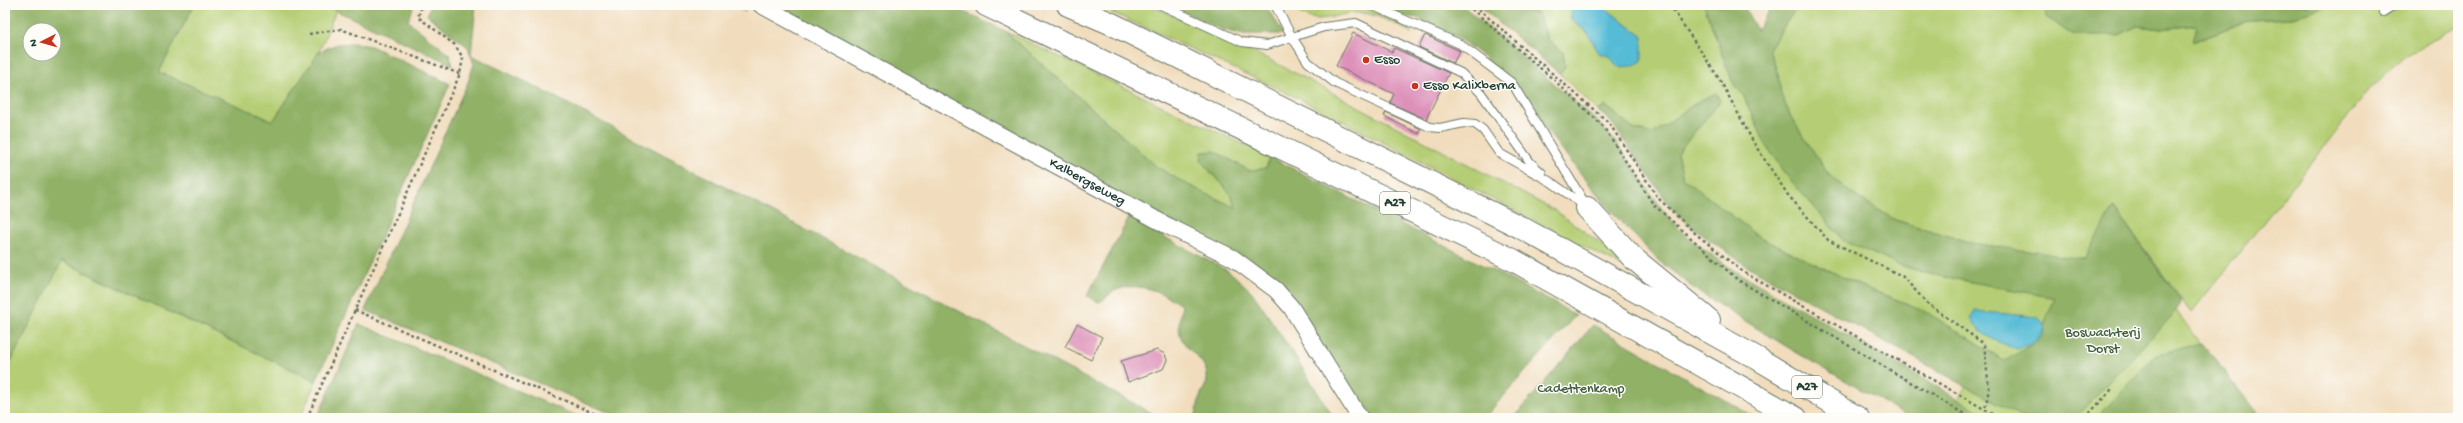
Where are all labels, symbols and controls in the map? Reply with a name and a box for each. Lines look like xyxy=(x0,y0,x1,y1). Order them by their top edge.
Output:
north arrow xyxy=(22,22,62,62)
text: N xyxy=(28,39,40,47)
place label: Esso xyxy=(1374,52,1400,69)
marker: Esso xyxy=(1361,55,1371,65)
place label: Esso Kalixberna xyxy=(1423,78,1517,95)
marker: Esso Kalixberna xyxy=(1410,81,1420,91)
street label: Kalbergseweg xyxy=(1046,154,1128,210)
road number: A27 xyxy=(1380,192,1410,214)
park label: Boswachterij Dorst xyxy=(2064,325,2141,358)
road number: A27 xyxy=(1792,376,1822,398)
park label: Cadettenkamp xyxy=(1538,381,1625,398)

